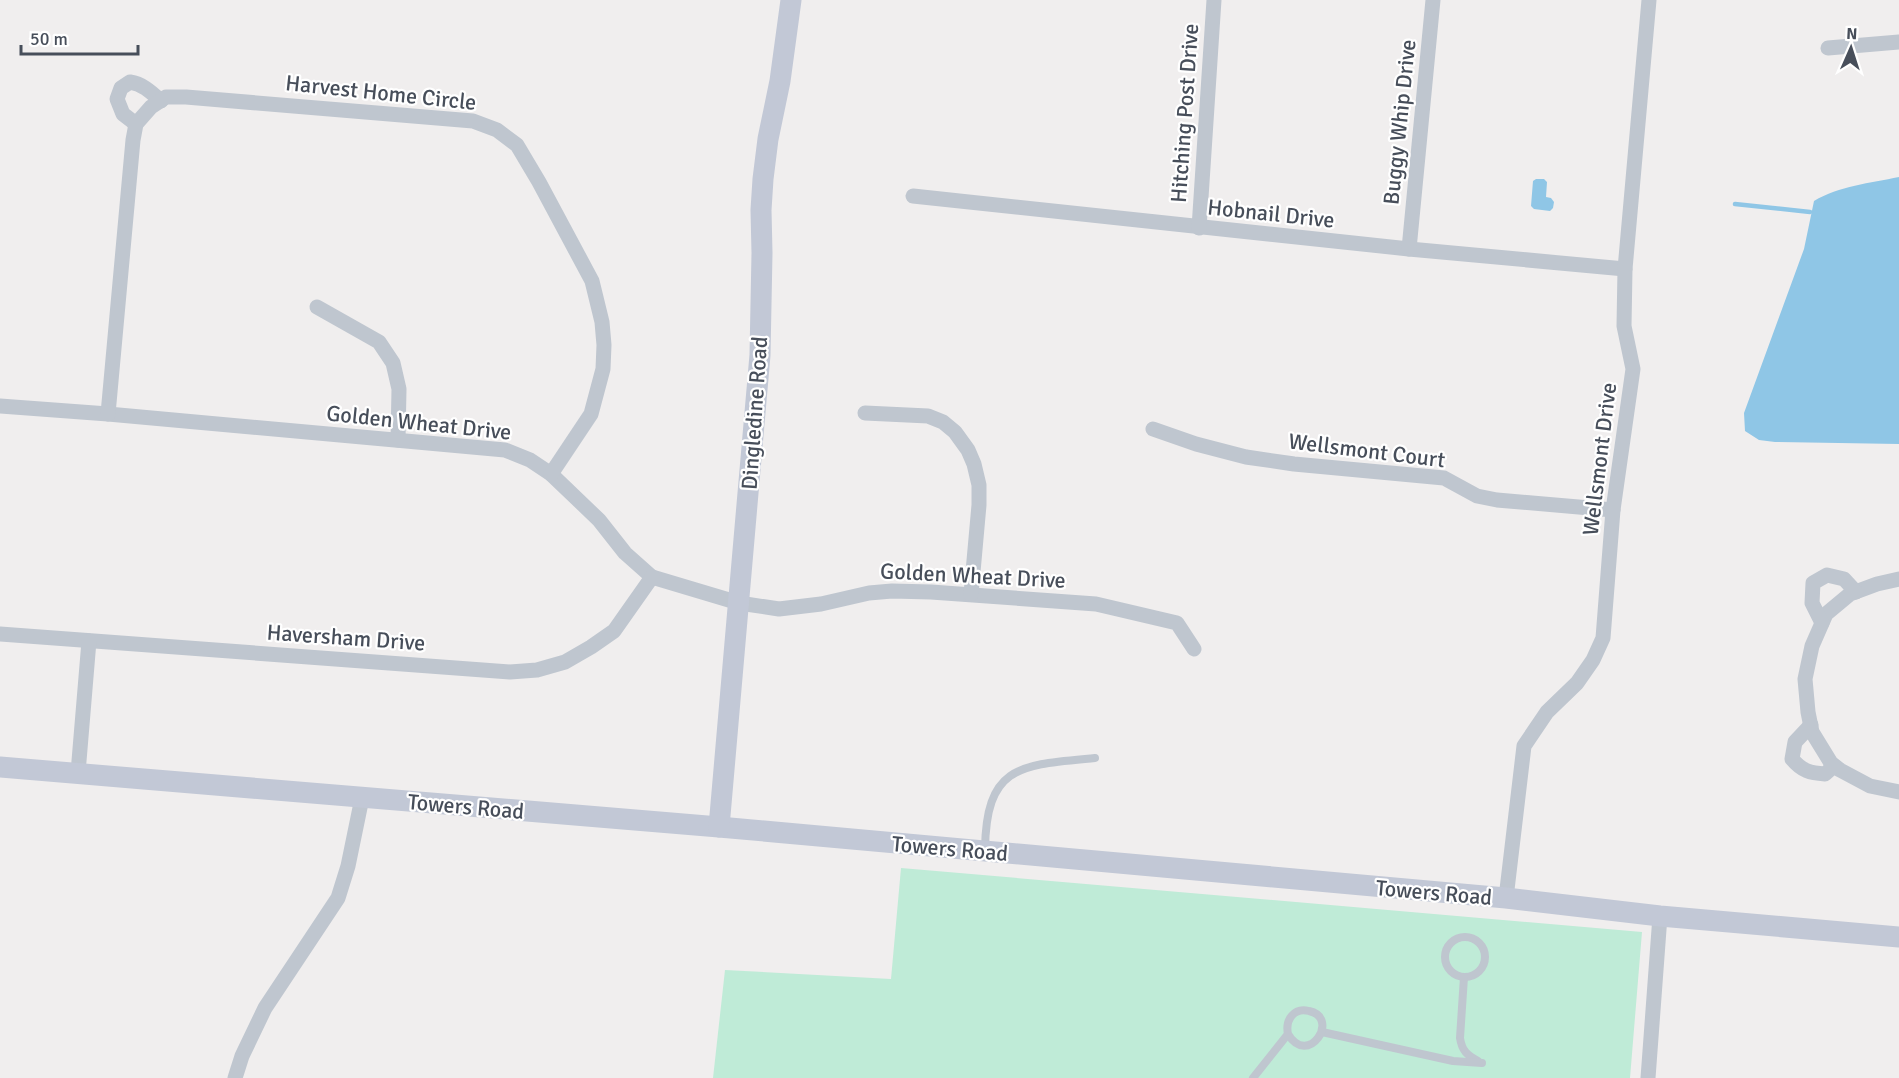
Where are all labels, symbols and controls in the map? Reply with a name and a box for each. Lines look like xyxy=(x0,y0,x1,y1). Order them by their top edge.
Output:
scale bar xyxy=(21,18,138,56)
north arrow xyxy=(1821,18,1881,78)
street label: Hitching Post Drive xyxy=(1165,22,1204,204)
text: N xyxy=(1846,24,1858,44)
text: 50 m xyxy=(30,28,68,50)
street label: Buggy Whip Drive xyxy=(1377,38,1422,206)
street label: Harvest Home Circle xyxy=(284,69,478,116)
street label: Hobnail Drive xyxy=(1206,193,1336,234)
street label: Dingledine Road xyxy=(736,335,773,491)
street label: Wellsmont Drive xyxy=(1577,381,1622,537)
street label: Golden Wheat Drive xyxy=(325,399,513,446)
street label: Wellsmont Court xyxy=(1287,427,1447,474)
street label: Golden Wheat Drive xyxy=(880,557,1066,594)
street label: Haversham Drive xyxy=(266,618,426,657)
street label: Towers Road xyxy=(407,788,525,825)
street label: Towers Road xyxy=(891,830,1009,867)
street label: Towers Road xyxy=(1375,874,1493,911)

